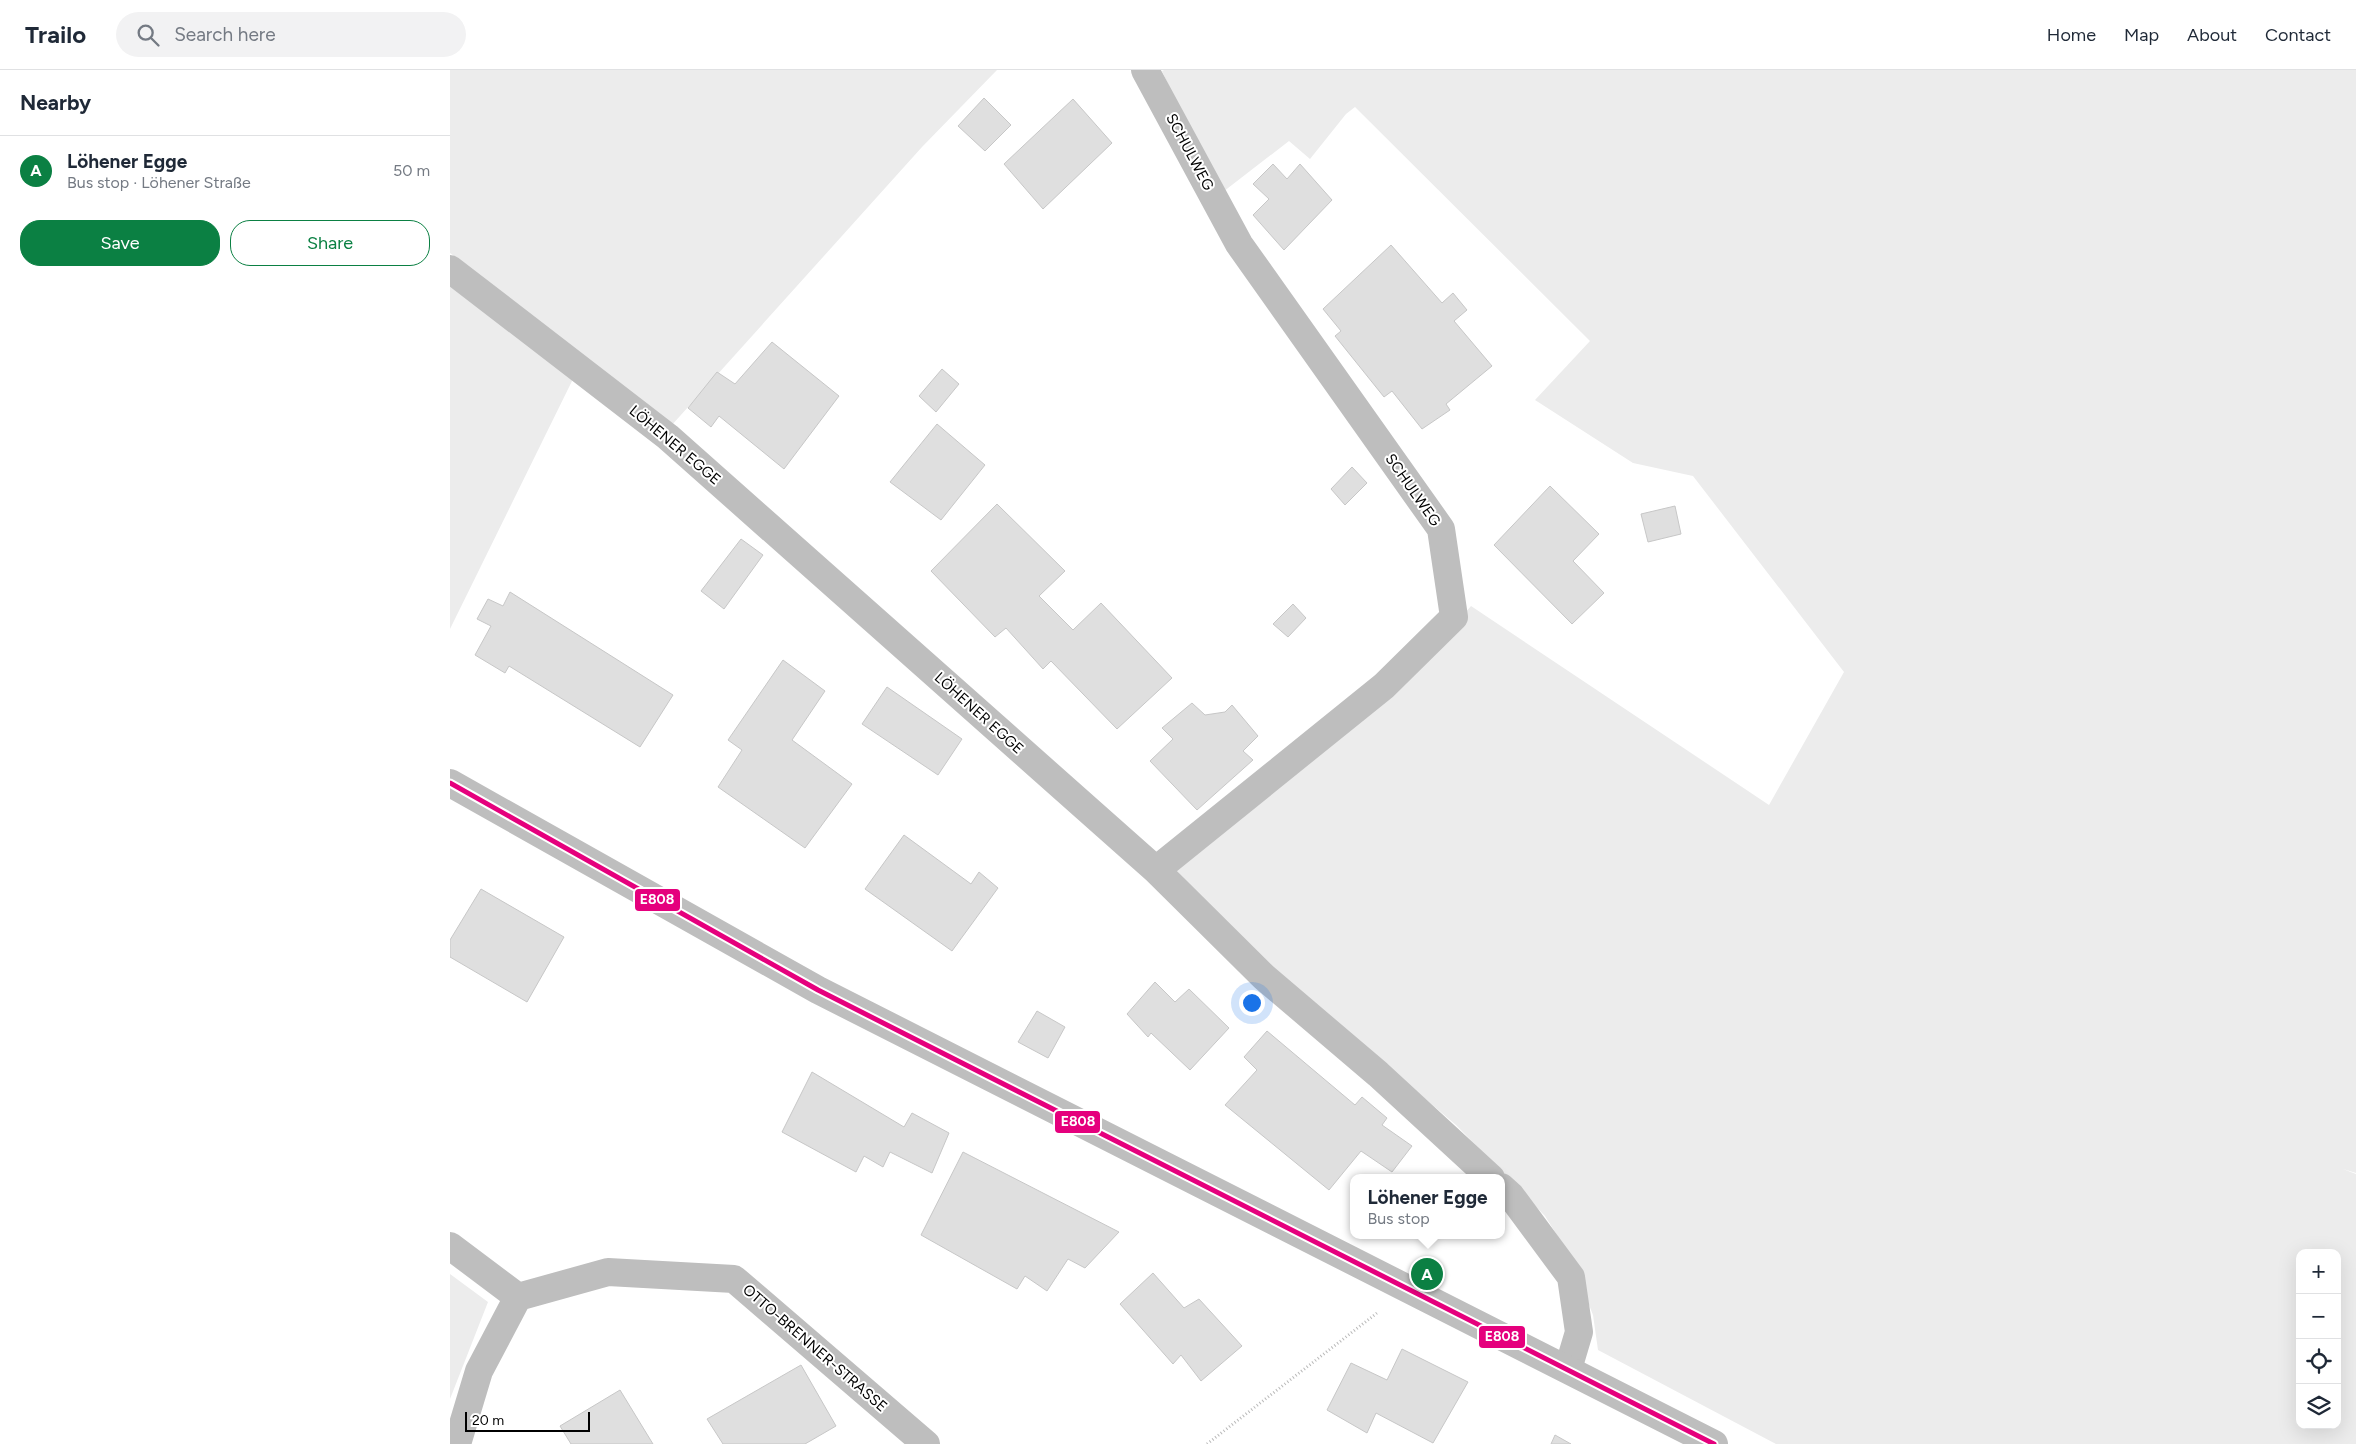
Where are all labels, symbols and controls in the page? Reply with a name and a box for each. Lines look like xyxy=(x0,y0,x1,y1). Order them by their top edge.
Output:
search box xyxy=(116,12,466,57)
text: Trailo xyxy=(25,20,86,49)
icon: search xyxy=(134,21,162,49)
text: Search here xyxy=(174,23,276,46)
text: Home xyxy=(2047,24,2096,46)
text: Map xyxy=(2124,24,2159,46)
text: About xyxy=(2187,24,2237,46)
text: Contact xyxy=(2265,24,2331,46)
text: Nearby xyxy=(20,90,91,115)
street label: SCHULWEG xyxy=(1162,111,1218,193)
text: Löhener Egge xyxy=(67,150,187,173)
text: A xyxy=(30,161,42,180)
text: 50 m xyxy=(393,161,430,180)
text: Bus stop · Löhener Straße xyxy=(67,173,251,192)
button: Save xyxy=(20,220,220,266)
button: Share xyxy=(230,220,430,266)
street label: LÖHENER EGGE xyxy=(626,402,724,488)
street label: SCHULWEG xyxy=(1381,450,1445,530)
street label: LÖHENER EGGE xyxy=(931,668,1027,758)
line badge: E808 xyxy=(634,888,681,912)
text: E808 xyxy=(640,891,674,908)
your location xyxy=(1239,990,1265,1016)
line badge: E808 xyxy=(1054,1110,1101,1134)
text: E808 xyxy=(1061,1113,1095,1130)
popup xyxy=(1350,1174,1505,1239)
text: Löhener Egge xyxy=(1367,1186,1488,1209)
text: Bus stop xyxy=(1367,1209,1430,1228)
map controls xyxy=(2296,1249,2341,1429)
button: + xyxy=(2296,1249,2341,1294)
pin: A xyxy=(1411,1255,1443,1293)
street label: OTTO-BRENNER-STRASSE xyxy=(739,1280,891,1416)
button: − xyxy=(2296,1294,2341,1339)
line badge: E808 xyxy=(1478,1325,1526,1349)
text: E808 xyxy=(1485,1328,1519,1345)
button: locate xyxy=(2296,1339,2341,1384)
button: layers xyxy=(2296,1384,2341,1429)
scale bar xyxy=(465,1409,590,1432)
text: 20 m xyxy=(472,1412,504,1429)

